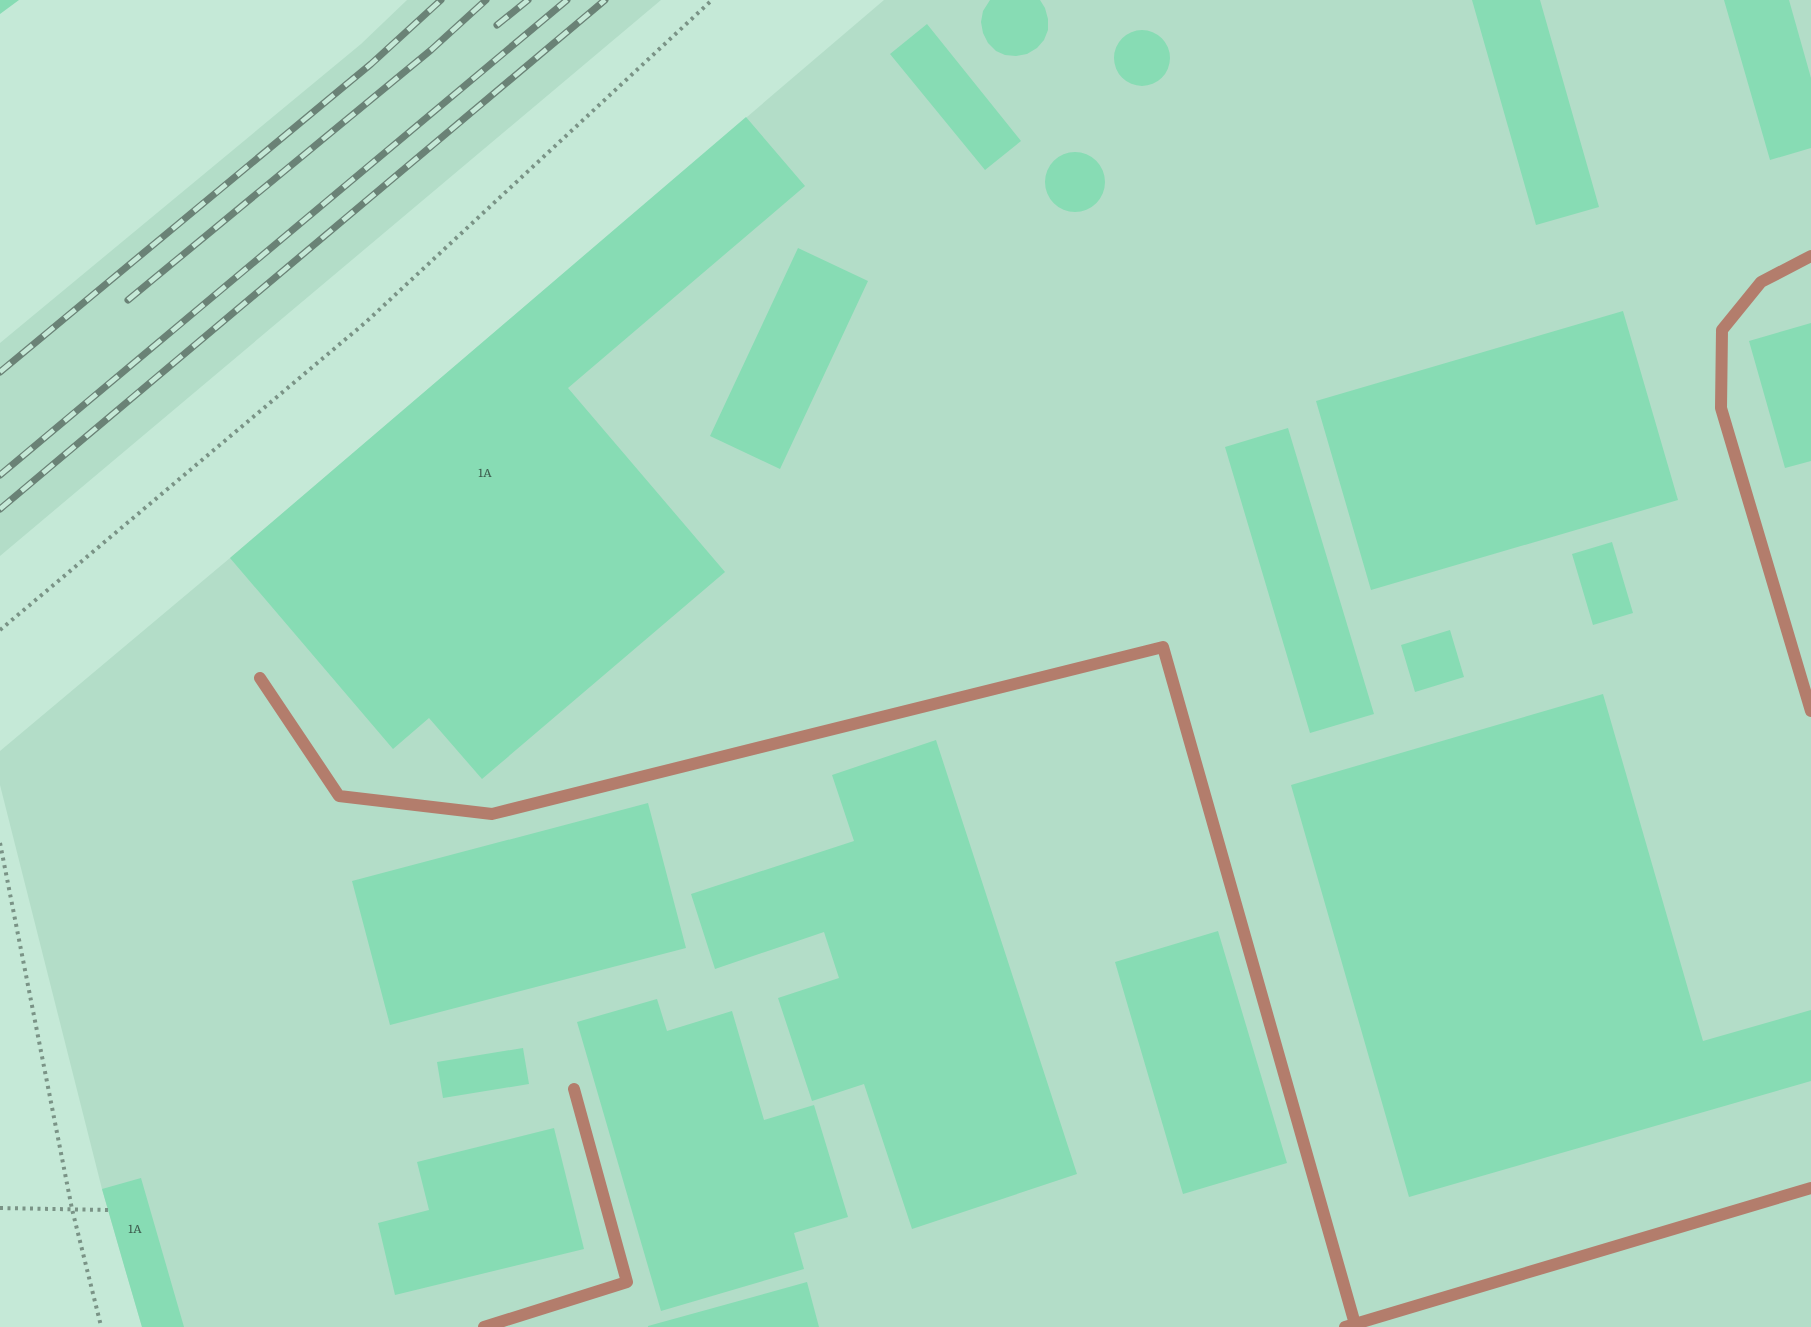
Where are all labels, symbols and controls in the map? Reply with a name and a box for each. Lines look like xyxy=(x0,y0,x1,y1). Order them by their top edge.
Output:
house number: 1А xyxy=(478,463,492,481)
house number: 1А xyxy=(128,1219,142,1237)

